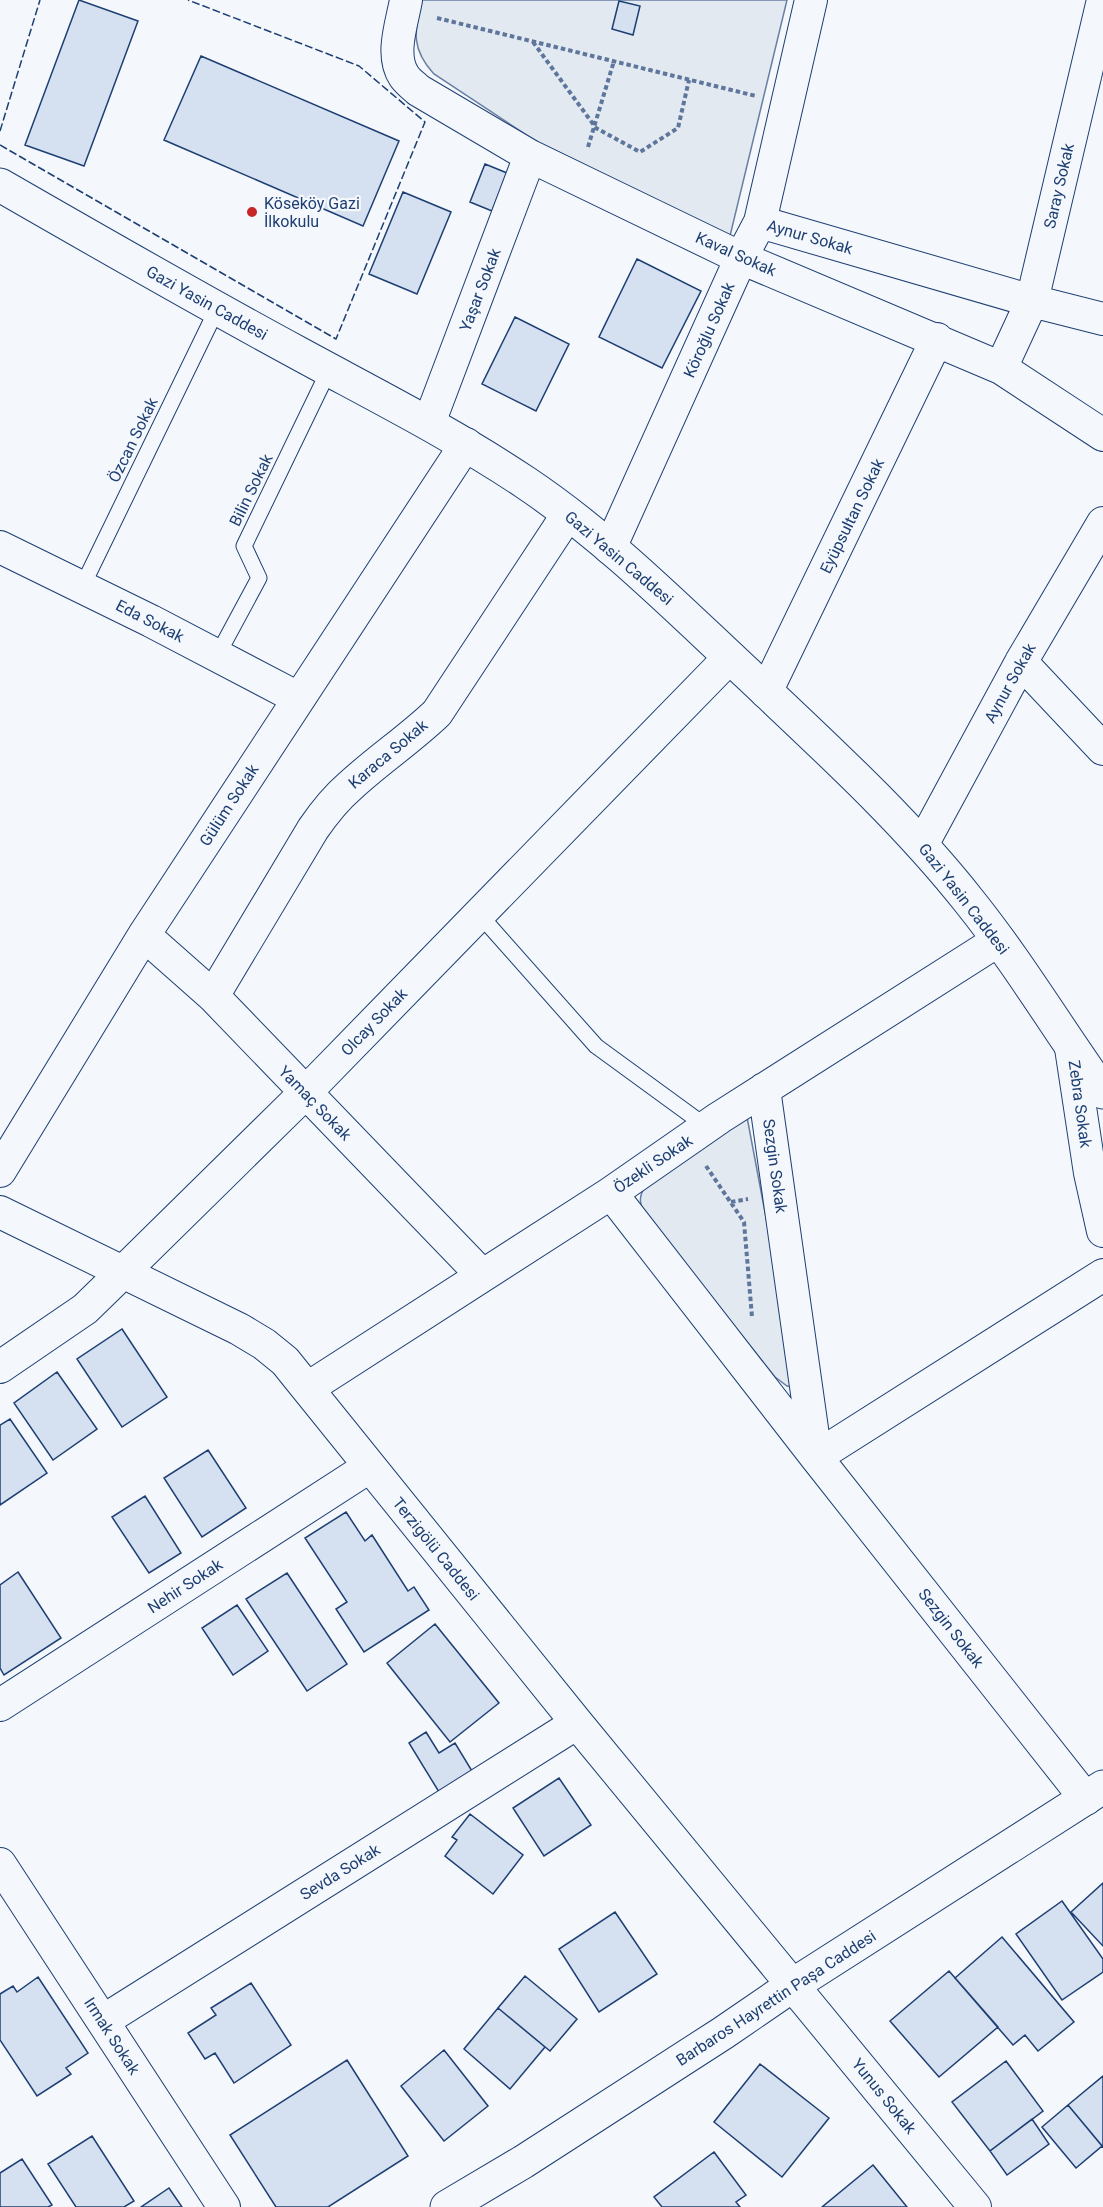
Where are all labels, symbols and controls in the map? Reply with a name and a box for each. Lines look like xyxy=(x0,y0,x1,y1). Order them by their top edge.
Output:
street label: Saray Sokak xyxy=(1040,141,1078,231)
place label: Köseköy Gazi İlkokulu xyxy=(264,194,360,231)
marker: Köseköy Gazi İlkokulu xyxy=(245,205,259,219)
street label: Aynur Sokak xyxy=(765,216,856,259)
street label: Kaval Sokak xyxy=(693,228,780,281)
street label: Yaşar Sokak xyxy=(455,245,505,334)
street label: Gazi Yasin Caddesi xyxy=(143,262,271,344)
street label: Köroğlu Sokak xyxy=(679,278,739,381)
street label: Özcan Sokak xyxy=(104,394,162,486)
street label: Bilin Sokak xyxy=(225,450,277,529)
street label: Eyüpsultan Sokak xyxy=(816,455,888,577)
street label: Gazi Yasin Caddesi xyxy=(561,507,677,609)
street label: Eda Sokak xyxy=(113,596,188,647)
street label: Aynur Sokak xyxy=(980,639,1040,726)
street label: Karaca Sokak xyxy=(345,715,432,793)
street label: Gülüm Sokak xyxy=(195,760,263,850)
street label: Gazi Yasin Caddesi xyxy=(915,840,1013,958)
street label: Olcay Sokak xyxy=(337,983,412,1060)
street label: Zebra Sokak xyxy=(1064,1059,1096,1150)
street label: Yamaç Sokak xyxy=(275,1062,356,1145)
street label: Sezgin Sokak xyxy=(759,1118,791,1215)
street label: Özekli Sokak xyxy=(610,1130,697,1197)
street label: Terzigölü Caddesi xyxy=(389,1494,483,1604)
street label: Nehir Sokak xyxy=(144,1554,227,1617)
street label: Sezgin Sokak xyxy=(914,1585,988,1672)
street label: Sevda Sokak xyxy=(296,1839,384,1904)
street label: Barbaros Hayrettin Paşa Caddesi xyxy=(673,1926,879,2070)
street label: Irmak Sokak xyxy=(80,1994,144,2079)
street label: Yunus Sokak xyxy=(848,2054,921,2138)

